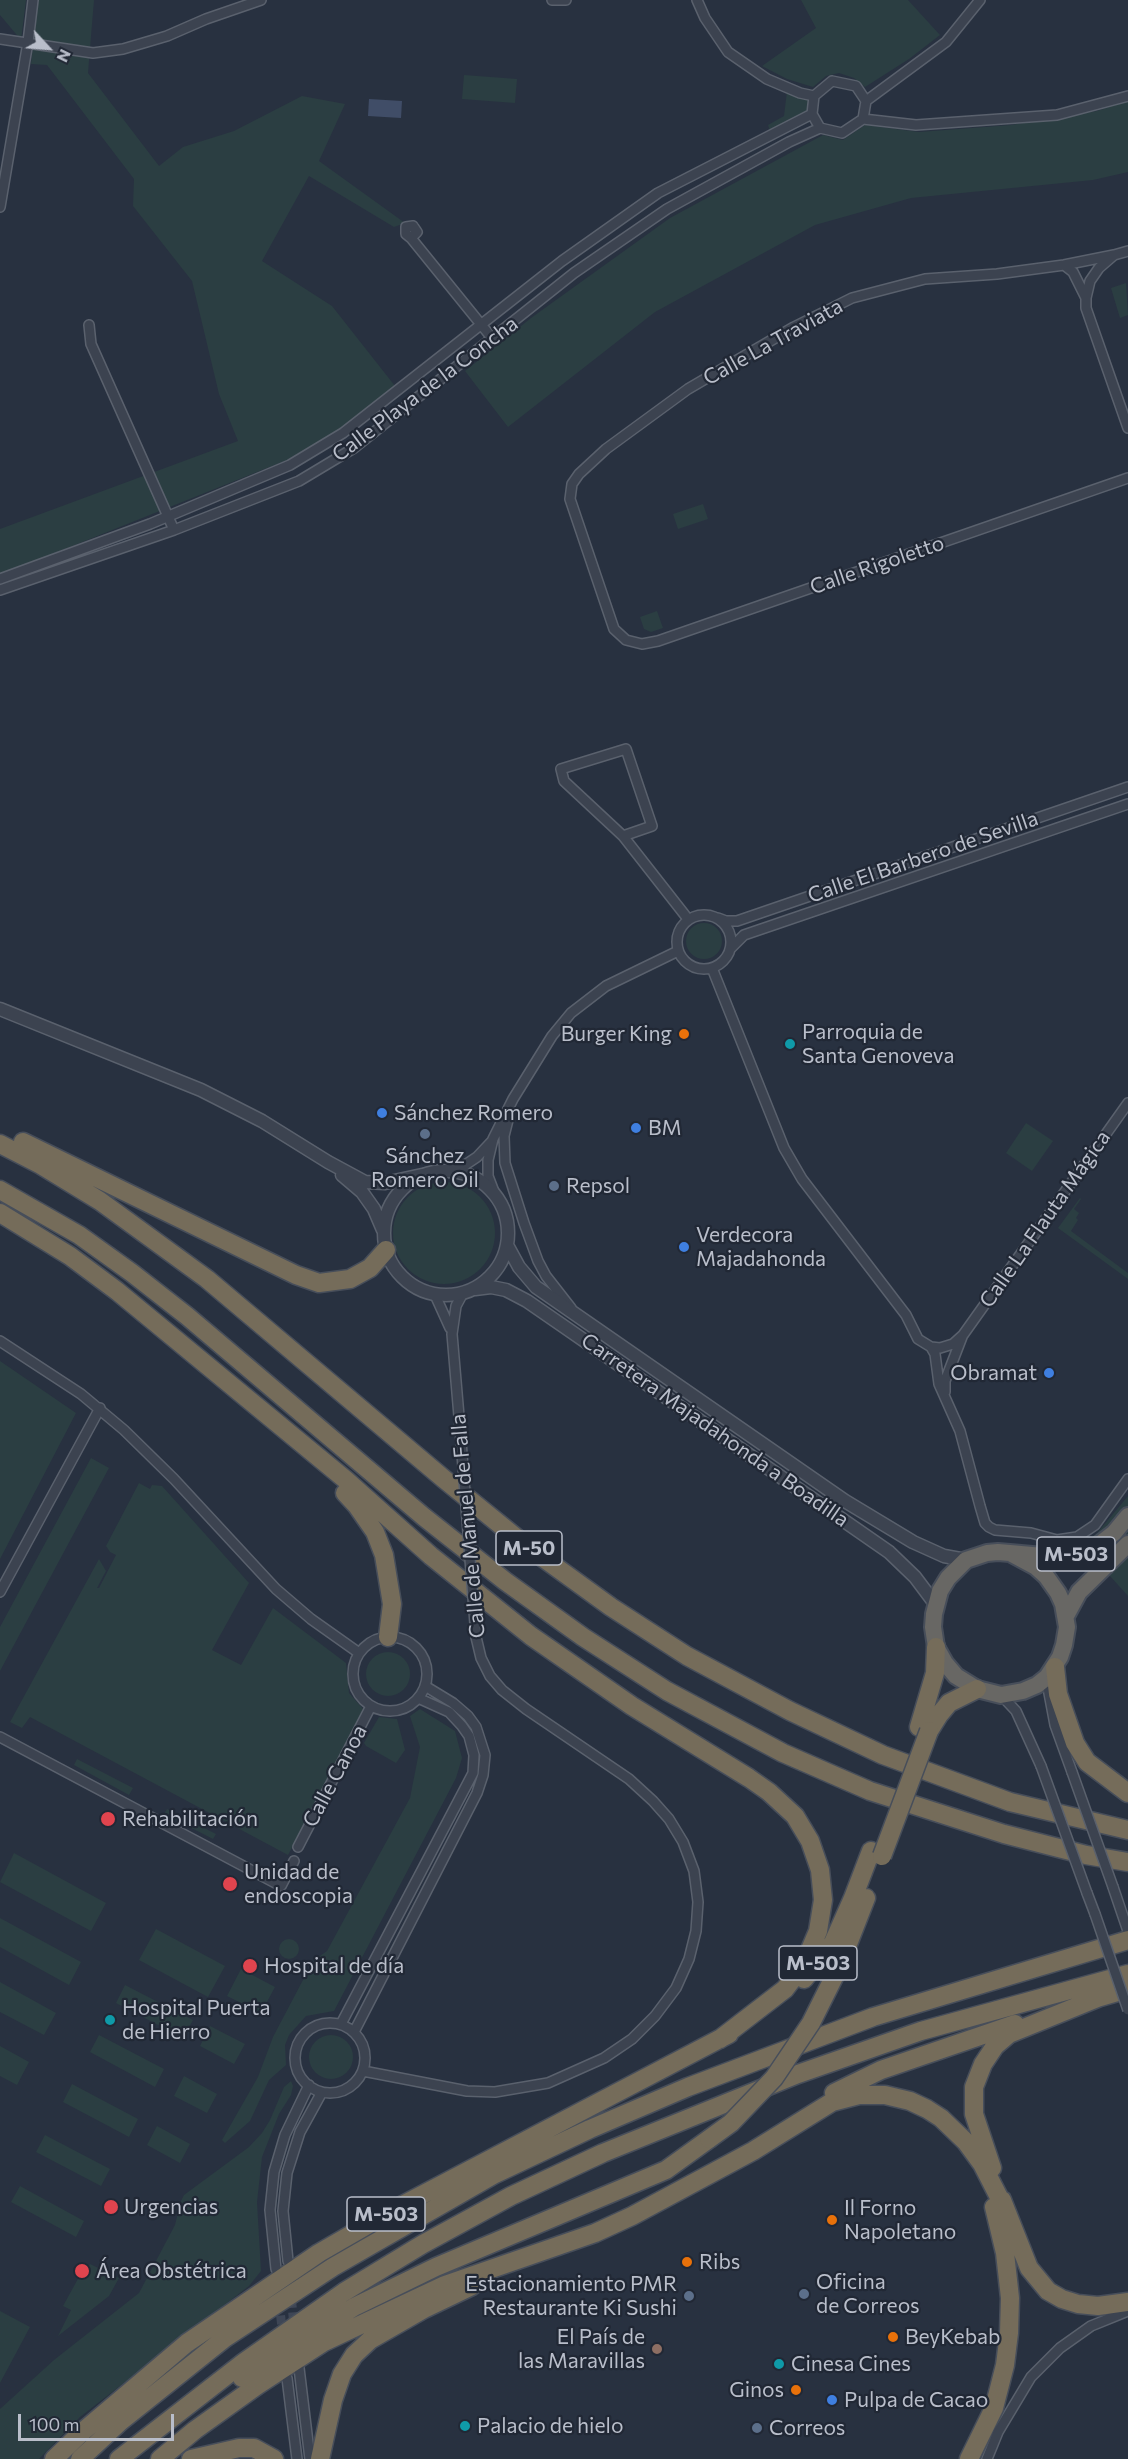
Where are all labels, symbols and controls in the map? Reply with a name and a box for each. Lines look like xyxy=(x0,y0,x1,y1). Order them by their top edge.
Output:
north arrow xyxy=(18,18,78,78)
text: N xyxy=(53,47,76,66)
street label: Calle La Traviata xyxy=(699,293,847,391)
street label: Calle Playa de la Concha xyxy=(327,311,523,467)
street label: Calle Rigoletto xyxy=(807,530,947,600)
street label: Calle El Barbero de Sevilla xyxy=(804,806,1042,908)
place label: Parroquia de Santa Genoveva xyxy=(802,1019,954,1069)
place label: Burger King xyxy=(561,1021,672,1047)
marker: Burger King xyxy=(677,1027,691,1041)
marker: Parroquia de Santa Genoveva xyxy=(783,1037,797,1051)
place label: Sánchez Romero xyxy=(394,1100,553,1126)
marker: Sánchez Romero xyxy=(375,1106,389,1120)
place label: BM xyxy=(648,1115,682,1141)
marker: BM xyxy=(629,1121,643,1135)
street label: Calle La Flauta Mágica xyxy=(974,1125,1116,1313)
marker: Sánchez Romero Oil xyxy=(418,1127,432,1141)
place label: Sánchez Romero Oil xyxy=(371,1143,479,1193)
place label: Repsol xyxy=(566,1173,630,1199)
marker: Repsol xyxy=(547,1179,561,1193)
place label: Verdecora Majadahonda xyxy=(696,1222,826,1272)
marker: Verdecora Majadahonda xyxy=(677,1240,691,1254)
street label: Carretera Majadahonda a Boadilla xyxy=(576,1328,854,1532)
place label: Obramat xyxy=(950,1360,1037,1386)
marker: Obramat xyxy=(1042,1366,1056,1380)
street label: Calle de Manuel de Falla xyxy=(446,1413,490,1639)
road number: M-50 xyxy=(496,1531,562,1565)
road number: M-503 xyxy=(1037,1537,1115,1571)
street label: Calle Canoa xyxy=(298,1721,372,1831)
place label: Rehabilitación xyxy=(122,1806,258,1832)
marker: Rehabilitación xyxy=(99,1810,117,1828)
place label: Unidad de endoscopia xyxy=(244,1859,353,1909)
marker: Unidad de endoscopia xyxy=(221,1875,239,1893)
road number: M-503 xyxy=(779,1946,857,1980)
place label: Hospital de día xyxy=(264,1953,404,1979)
marker: Hospital de día xyxy=(241,1957,259,1975)
place label: Hospital Puerta de Hierro xyxy=(122,1995,270,2045)
marker: Hospital Puerta de Hierro xyxy=(103,2013,117,2027)
place label: Urgencias xyxy=(124,2194,218,2220)
place label: Il Forno Napoletano xyxy=(844,2195,956,2245)
road number: M-503 xyxy=(347,2197,425,2231)
marker: Urgencias xyxy=(102,2198,120,2216)
marker: Il Forno Napoletano xyxy=(825,2213,839,2227)
place label: Ribs xyxy=(699,2249,740,2275)
marker: Ribs xyxy=(680,2255,694,2269)
place label: Área Obstétrica xyxy=(96,2258,247,2284)
marker: Área Obstétrica xyxy=(73,2262,91,2280)
place label: Oficina de Correos xyxy=(816,2269,920,2319)
place label: Estacionamiento PMR Restaurante Ki Sushi xyxy=(465,2271,677,2321)
marker: Oficina de Correos xyxy=(797,2287,811,2301)
marker: Estacionamiento PMR Restaurante Ki Sushi xyxy=(682,2289,696,2303)
place label: El País de las Maravillas xyxy=(518,2324,645,2374)
place label: BeyKebab xyxy=(905,2324,1000,2350)
marker: BeyKebab xyxy=(886,2330,900,2344)
marker: El País de las Maravillas xyxy=(650,2342,664,2356)
place label: Cinesa Cines xyxy=(791,2351,911,2377)
marker: Cinesa Cines xyxy=(772,2357,786,2371)
place label: Ginos xyxy=(729,2377,784,2403)
marker: Ginos xyxy=(789,2383,803,2397)
place label: Pulpa de Cacao xyxy=(844,2387,988,2413)
marker: Pulpa de Cacao xyxy=(825,2393,839,2407)
scale bar xyxy=(21,2402,177,2440)
text: 100 m xyxy=(29,2413,79,2435)
place label: Palacio de hielo xyxy=(477,2413,623,2439)
place label: Correos xyxy=(769,2415,845,2441)
marker: Palacio de hielo xyxy=(458,2419,472,2433)
marker: Correos xyxy=(750,2421,764,2435)

